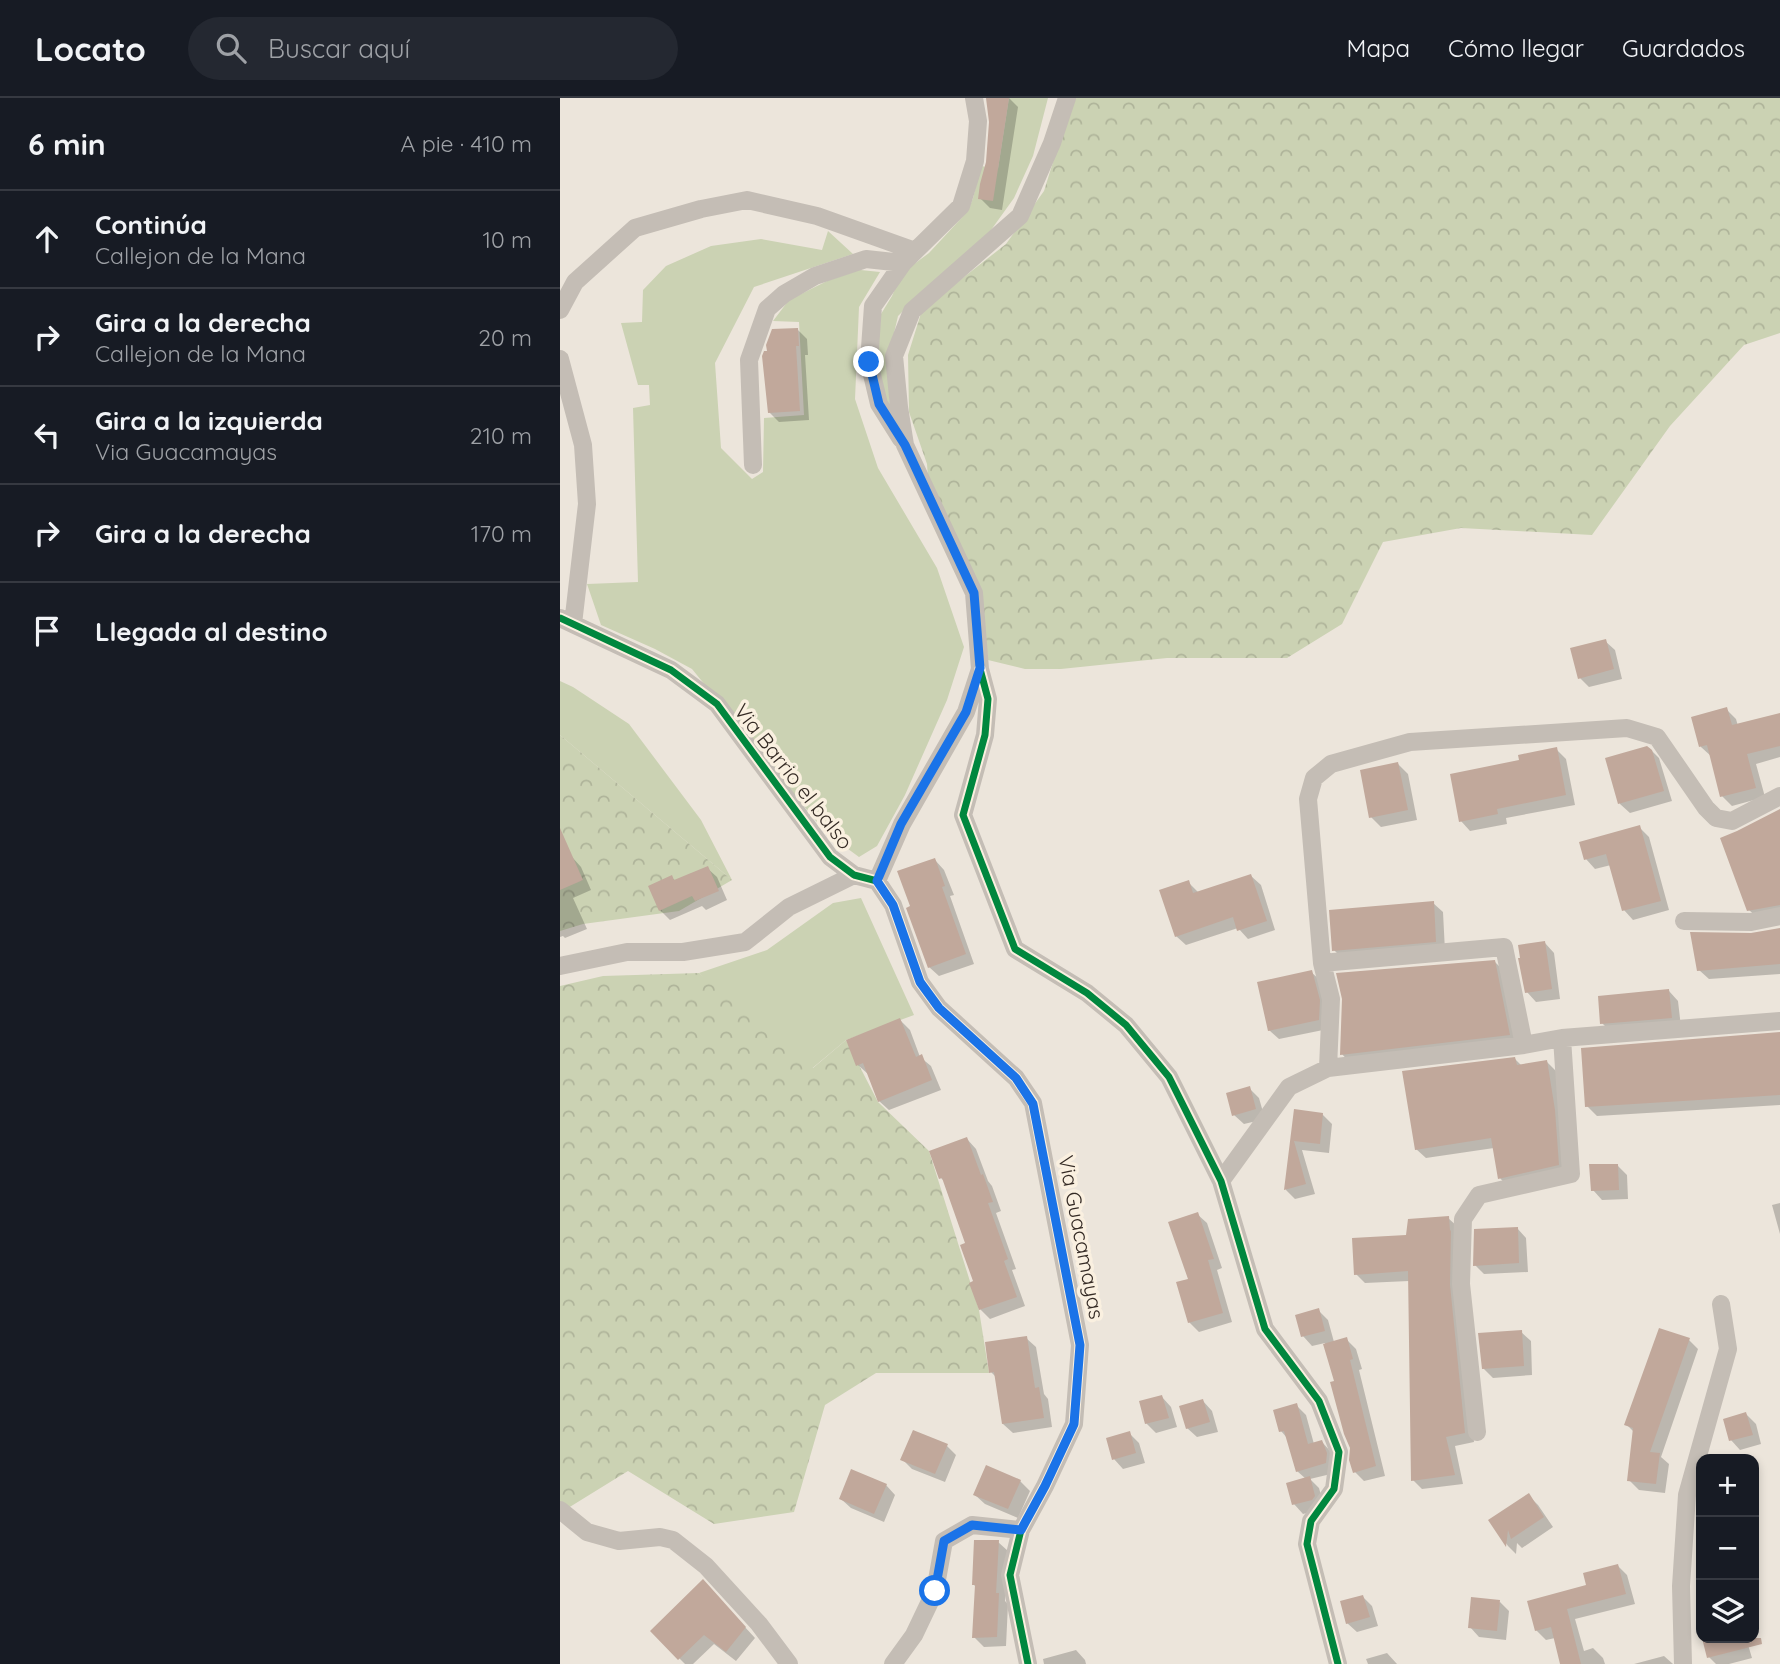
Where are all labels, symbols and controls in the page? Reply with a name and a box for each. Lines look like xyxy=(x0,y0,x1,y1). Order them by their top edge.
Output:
search box xyxy=(188,17,678,80)
text: Locato xyxy=(35,28,146,69)
icon: search xyxy=(212,29,250,67)
text: Buscar aquí xyxy=(268,32,410,65)
text: Mapa xyxy=(1347,33,1410,63)
text: Cómo llegar xyxy=(1448,33,1584,63)
text: Guardados xyxy=(1622,33,1745,63)
text: 6 min xyxy=(28,125,106,163)
text: A pie · 410 m xyxy=(401,129,532,158)
text: Continúa xyxy=(95,208,207,241)
icon: ahead xyxy=(28,220,66,258)
text: 10 m xyxy=(483,225,532,254)
text: Callejon de la Mana xyxy=(95,241,306,270)
text: Gira a la derecha xyxy=(95,306,311,339)
icon: right xyxy=(28,318,66,356)
text: 20 m xyxy=(478,323,532,352)
text: Callejon de la Mana xyxy=(95,339,306,368)
route end xyxy=(853,346,884,377)
text: Gira a la izquierda xyxy=(95,404,323,437)
icon: left xyxy=(28,416,66,454)
text: 210 m xyxy=(470,421,532,450)
text: Via Guacamayas xyxy=(95,437,277,466)
icon: right xyxy=(28,514,66,552)
text: Gira a la derecha xyxy=(95,517,311,550)
text: 170 m xyxy=(471,519,532,548)
icon: arrive xyxy=(28,612,66,650)
text: Llegada al destino xyxy=(95,615,328,648)
street label: Via Barrio el balso xyxy=(729,698,859,854)
street label: Via Guacamayas xyxy=(1053,1153,1111,1321)
map controls xyxy=(1696,1454,1759,1643)
button: + xyxy=(1696,1454,1759,1517)
button: − xyxy=(1696,1517,1759,1580)
route start xyxy=(919,1575,950,1606)
button: layers xyxy=(1696,1580,1759,1643)

